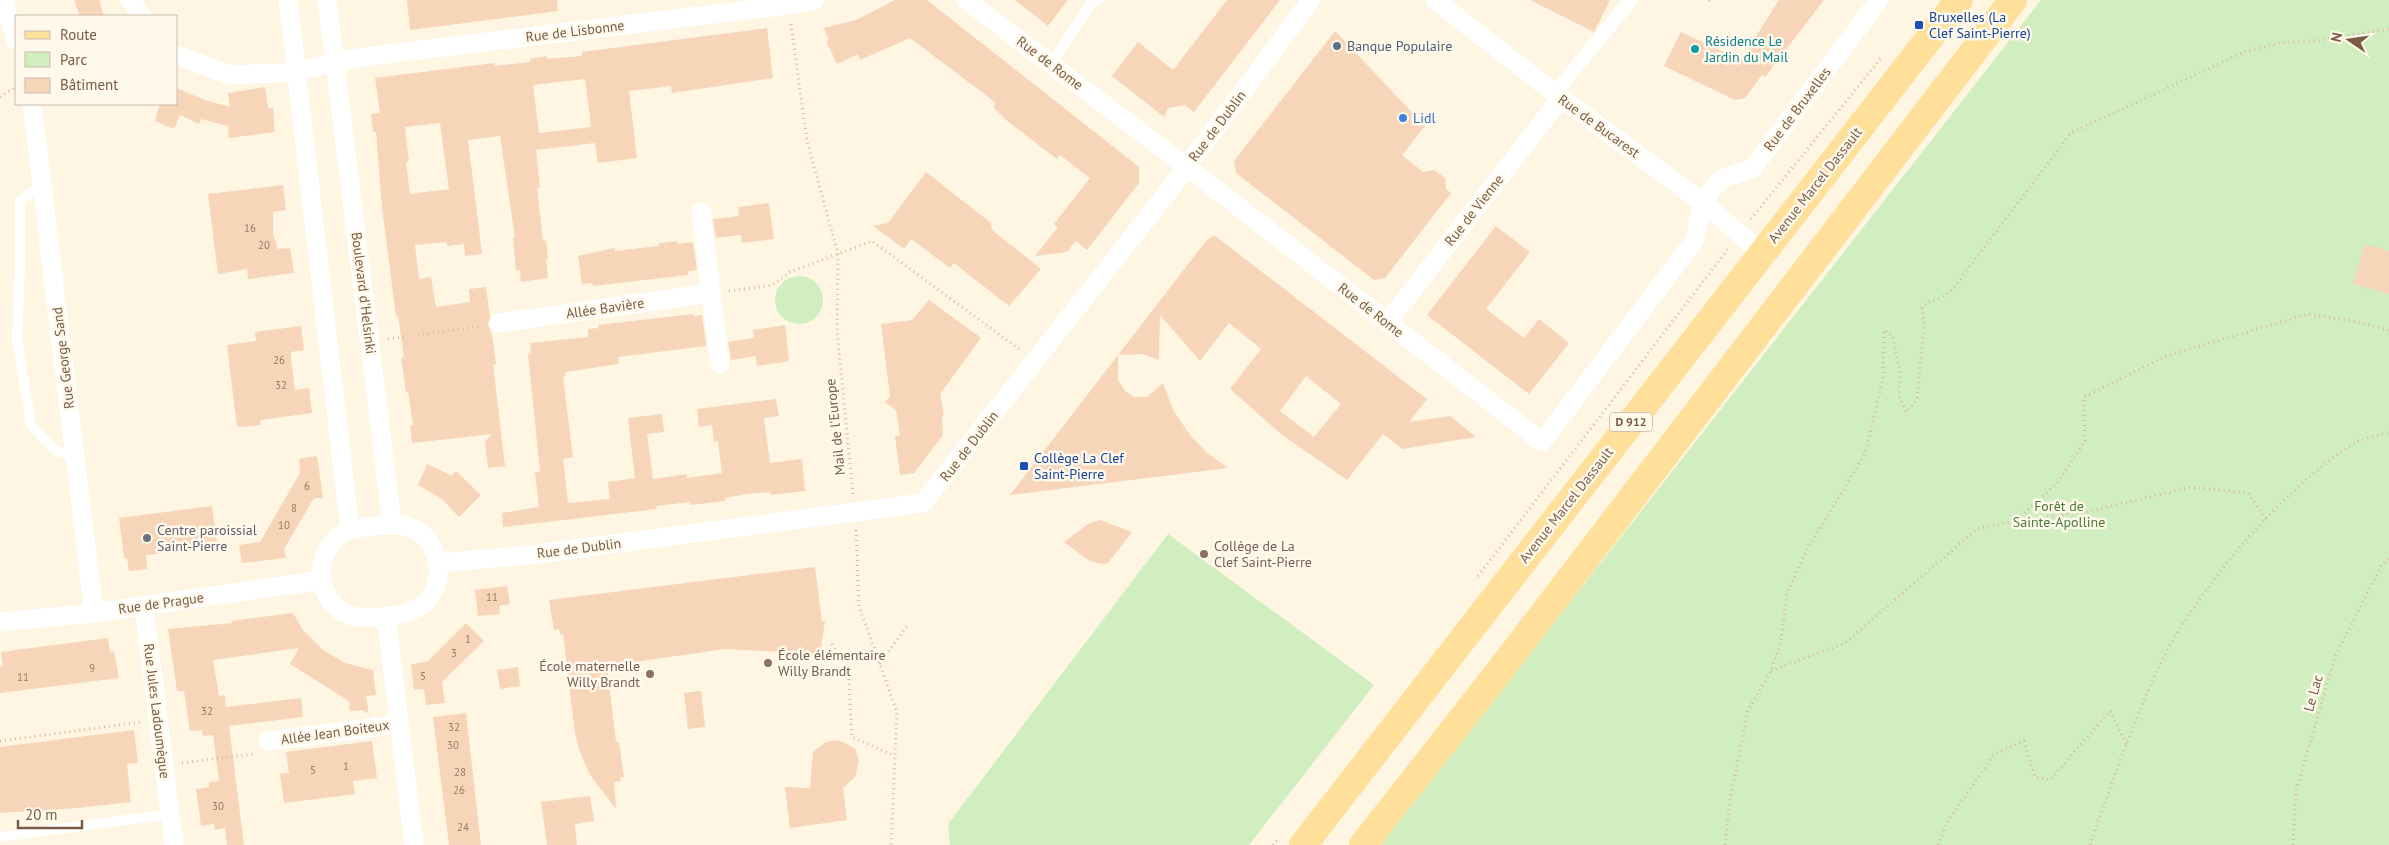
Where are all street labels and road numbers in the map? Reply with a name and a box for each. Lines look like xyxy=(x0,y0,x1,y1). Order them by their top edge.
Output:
street label: Rue de Lisbonne xyxy=(525,16,625,46)
street label: Rue de Rome xyxy=(1013,32,1087,94)
street label: Rue de Bruxelles xyxy=(1760,63,1835,155)
street label: Rue de Dublin xyxy=(1184,87,1250,165)
street label: Rue de Bucarest xyxy=(1555,90,1644,162)
street label: Avenue Marcel Dassault xyxy=(1764,123,1866,247)
street label: Rue de Vienne xyxy=(1440,171,1508,249)
street label: Boulevard d'Helsinki xyxy=(348,231,380,355)
street label: Rue de Rome xyxy=(1334,279,1408,341)
street label: Allée Bavière xyxy=(565,294,645,322)
street label: Rue George Sand xyxy=(48,306,78,410)
street label: Mail de l'Europe xyxy=(821,378,849,476)
street label: Rue de Dublin xyxy=(936,407,1002,485)
road number: D 912 xyxy=(1610,412,1652,432)
street label: Avenue Marcel Dassault xyxy=(1515,443,1617,567)
street label: Rue de Dublin xyxy=(536,534,622,562)
street label: Rue de Prague xyxy=(117,588,205,618)
street label: Rue Jules Ladoumègue xyxy=(140,642,174,780)
street label: Le Lac xyxy=(2299,673,2327,713)
street label: Allée Jean Boiteux xyxy=(279,715,391,749)

